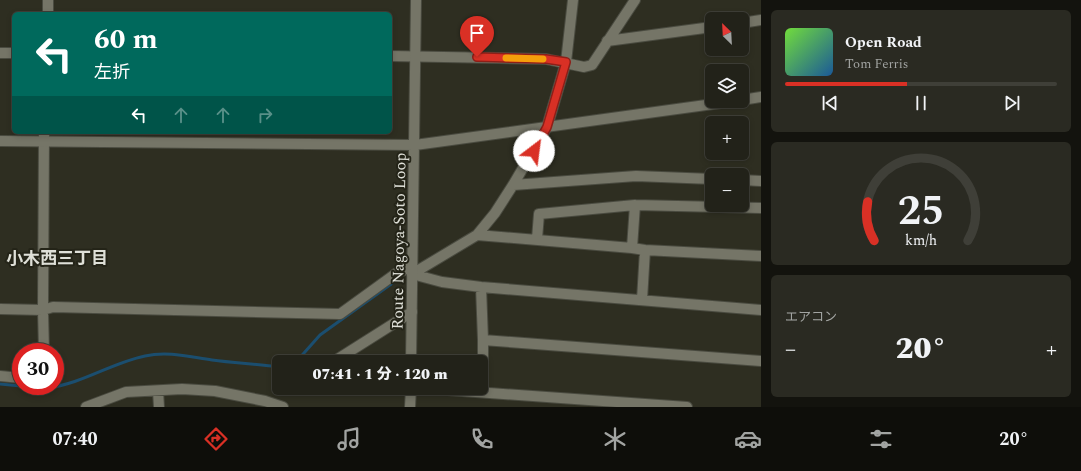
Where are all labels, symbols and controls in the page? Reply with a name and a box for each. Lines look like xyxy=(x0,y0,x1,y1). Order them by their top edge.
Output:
north arrow xyxy=(705,12,749,56)
map controls xyxy=(705,12,749,212)
pin xyxy=(460,16,494,57)
text: 60 m xyxy=(94,18,158,61)
icon: arrive xyxy=(466,22,488,44)
icon: left xyxy=(28,28,80,80)
text: Open Road xyxy=(845,31,922,54)
text: Tom Ferris xyxy=(845,54,908,74)
text: 左折 xyxy=(94,59,130,86)
button: layers xyxy=(705,64,749,108)
icon: previous xyxy=(819,92,841,114)
icon: pause xyxy=(910,92,932,114)
icon: next xyxy=(1001,92,1023,114)
icon: left xyxy=(128,104,150,126)
icon: ahead xyxy=(170,104,192,126)
icon: ahead xyxy=(212,104,234,126)
icon: right xyxy=(254,104,276,126)
button: + xyxy=(705,116,749,160)
position arrow xyxy=(513,130,555,172)
street label: Route Nagoya-Soto Loop xyxy=(385,152,413,330)
button: − xyxy=(705,168,749,212)
text: 25 xyxy=(898,180,944,243)
text: km/h xyxy=(905,230,937,252)
district label: 小木西三丁目 xyxy=(6,246,108,272)
text: エアコン xyxy=(785,307,837,327)
text: 20° xyxy=(896,326,947,372)
text: − xyxy=(785,333,796,366)
text: + xyxy=(1046,333,1057,366)
speed limit sign: 30 xyxy=(12,343,64,395)
text: 07:41 · 1 分 · 120 m xyxy=(312,363,448,386)
icon: directions xyxy=(202,425,230,453)
icon: music xyxy=(335,425,363,453)
icon: phone xyxy=(468,425,496,453)
icon: climate xyxy=(601,425,629,453)
icon: car xyxy=(734,425,762,453)
icon: filters xyxy=(867,425,895,453)
text: 07:40 xyxy=(52,426,98,453)
text: 20° xyxy=(999,426,1029,453)

